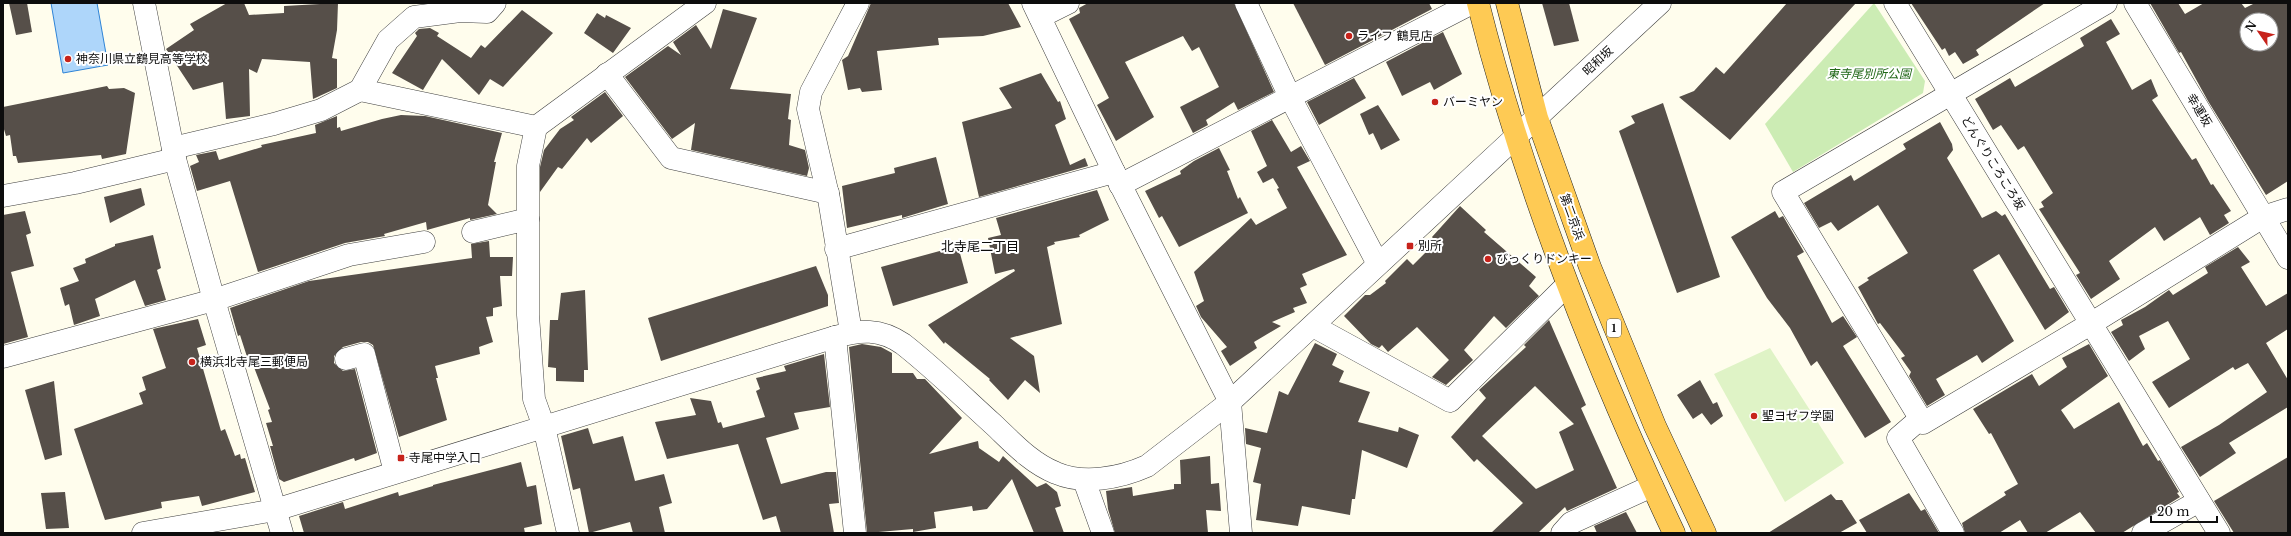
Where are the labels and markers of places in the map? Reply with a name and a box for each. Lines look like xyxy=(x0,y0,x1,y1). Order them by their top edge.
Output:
place label: ライフ 鶴見店 xyxy=(1357,28,1432,43)
marker: ライフ 鶴見店 xyxy=(1344,31,1354,41)
place label: 神奈川県立鶴見高等学校 xyxy=(76,51,208,66)
marker: 神奈川県立鶴見高等学校 xyxy=(63,54,73,64)
place label: バーミヤン xyxy=(1443,94,1503,109)
marker: バーミヤン xyxy=(1430,97,1440,107)
place label: 別所 xyxy=(1418,238,1442,253)
marker: 別所 xyxy=(1405,241,1415,251)
place label: びっくりドンキー xyxy=(1496,251,1592,266)
marker: びっくりドンキー xyxy=(1483,254,1493,264)
place label: 横浜北寺尾三郵便局 xyxy=(200,354,308,369)
marker: 横浜北寺尾三郵便局 xyxy=(187,357,197,367)
place label: 聖ヨゼフ学園 xyxy=(1762,408,1834,423)
marker: 聖ヨゼフ学園 xyxy=(1749,411,1759,421)
place label: 寺尾中学入口 xyxy=(409,450,481,465)
marker: 寺尾中学入口 xyxy=(396,453,406,463)

